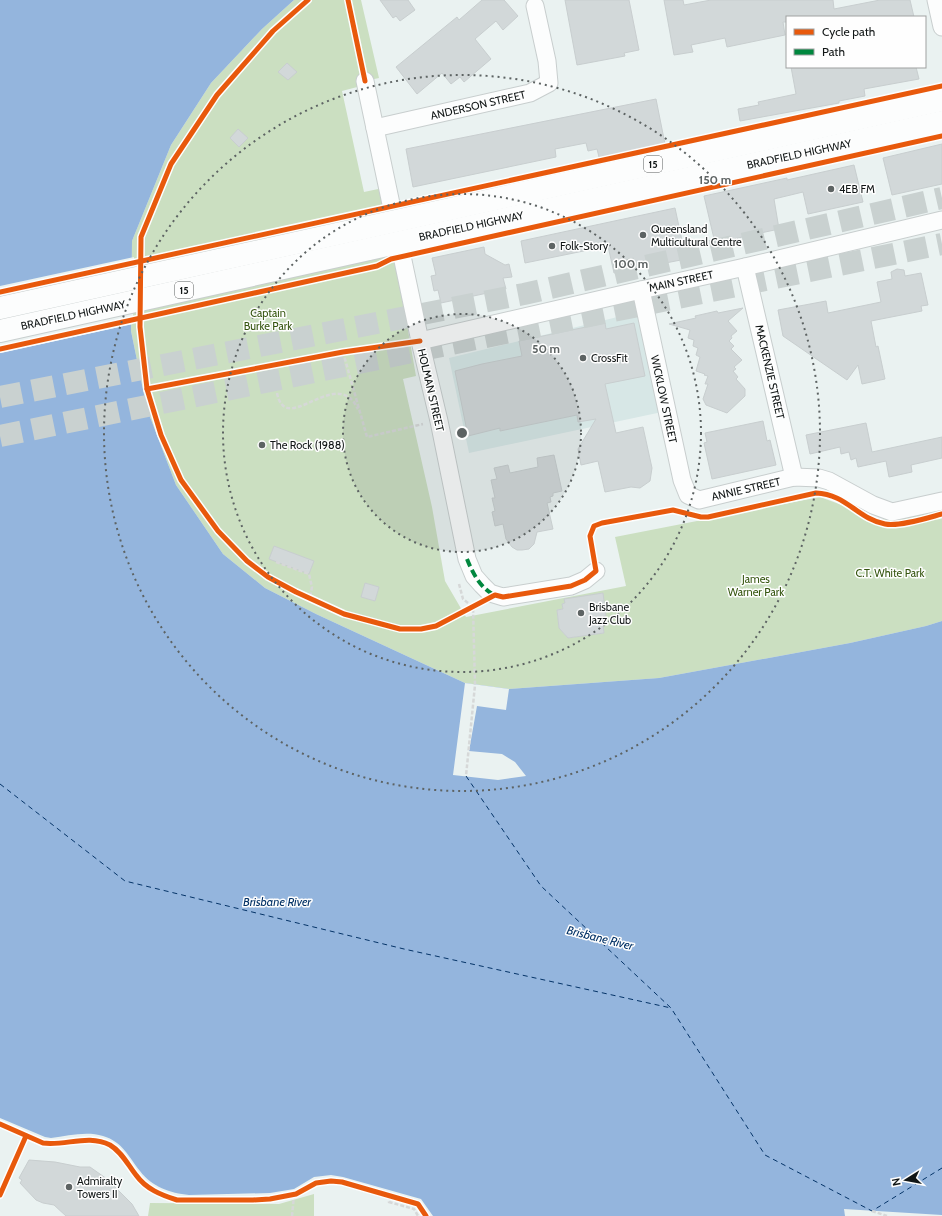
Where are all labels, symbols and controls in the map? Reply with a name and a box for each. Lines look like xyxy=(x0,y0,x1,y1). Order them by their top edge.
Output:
legend xyxy=(786,16,926,68)
text: Cycle path xyxy=(822,24,875,39)
text: Path xyxy=(822,44,845,59)
street label: ANDERSON STREET xyxy=(429,87,527,123)
street label: BRADFIELD HIGHWAY xyxy=(745,136,853,172)
road number: 15 xyxy=(644,156,662,172)
text: 150 m xyxy=(699,172,731,187)
place label: 4EB FM xyxy=(839,182,875,196)
marker: 4EB FM xyxy=(826,184,836,194)
street label: BRADFIELD HIGHWAY xyxy=(417,208,525,244)
place label: Queensland Multicultural Centre xyxy=(651,222,742,249)
marker: Queensland Multicultural Centre xyxy=(638,230,648,240)
place label: Folk-Story xyxy=(560,239,609,253)
marker: Folk-Story xyxy=(547,241,557,251)
text: 100 m xyxy=(614,256,648,271)
street label: MAIN STREET xyxy=(647,267,715,295)
road number: 15 xyxy=(175,282,193,298)
street label: BRADFIELD HIGHWAY xyxy=(19,297,127,333)
park label: Captain Burke Park xyxy=(244,306,292,333)
street label: MACKENZIE STREET xyxy=(752,323,788,421)
text: 50 m xyxy=(532,341,560,356)
street label: HOLMAN STREET xyxy=(415,347,447,433)
place label: CrossFit xyxy=(591,351,628,365)
marker: CrossFit xyxy=(578,353,588,363)
street label: WICKLOW STREET xyxy=(648,354,680,444)
centre of rings xyxy=(455,426,469,440)
place label: The Rock (1988) xyxy=(270,438,345,452)
marker: The Rock (1988) xyxy=(257,440,267,450)
street label: ANNIE STREET xyxy=(710,474,782,504)
park label: C.T. White Park xyxy=(855,566,925,580)
park label: James Warner Park xyxy=(728,572,784,599)
place label: Brisbane Jazz Club xyxy=(588,600,631,627)
marker: Brisbane Jazz Club xyxy=(576,608,586,618)
water label: Brisbane River xyxy=(243,894,312,909)
water label: Brisbane River xyxy=(565,922,636,953)
north arrow xyxy=(886,1160,926,1200)
place label: Admiralty Towers II xyxy=(77,1174,123,1201)
text: N xyxy=(889,1177,904,1187)
marker: Admiralty Towers II xyxy=(64,1182,74,1192)

